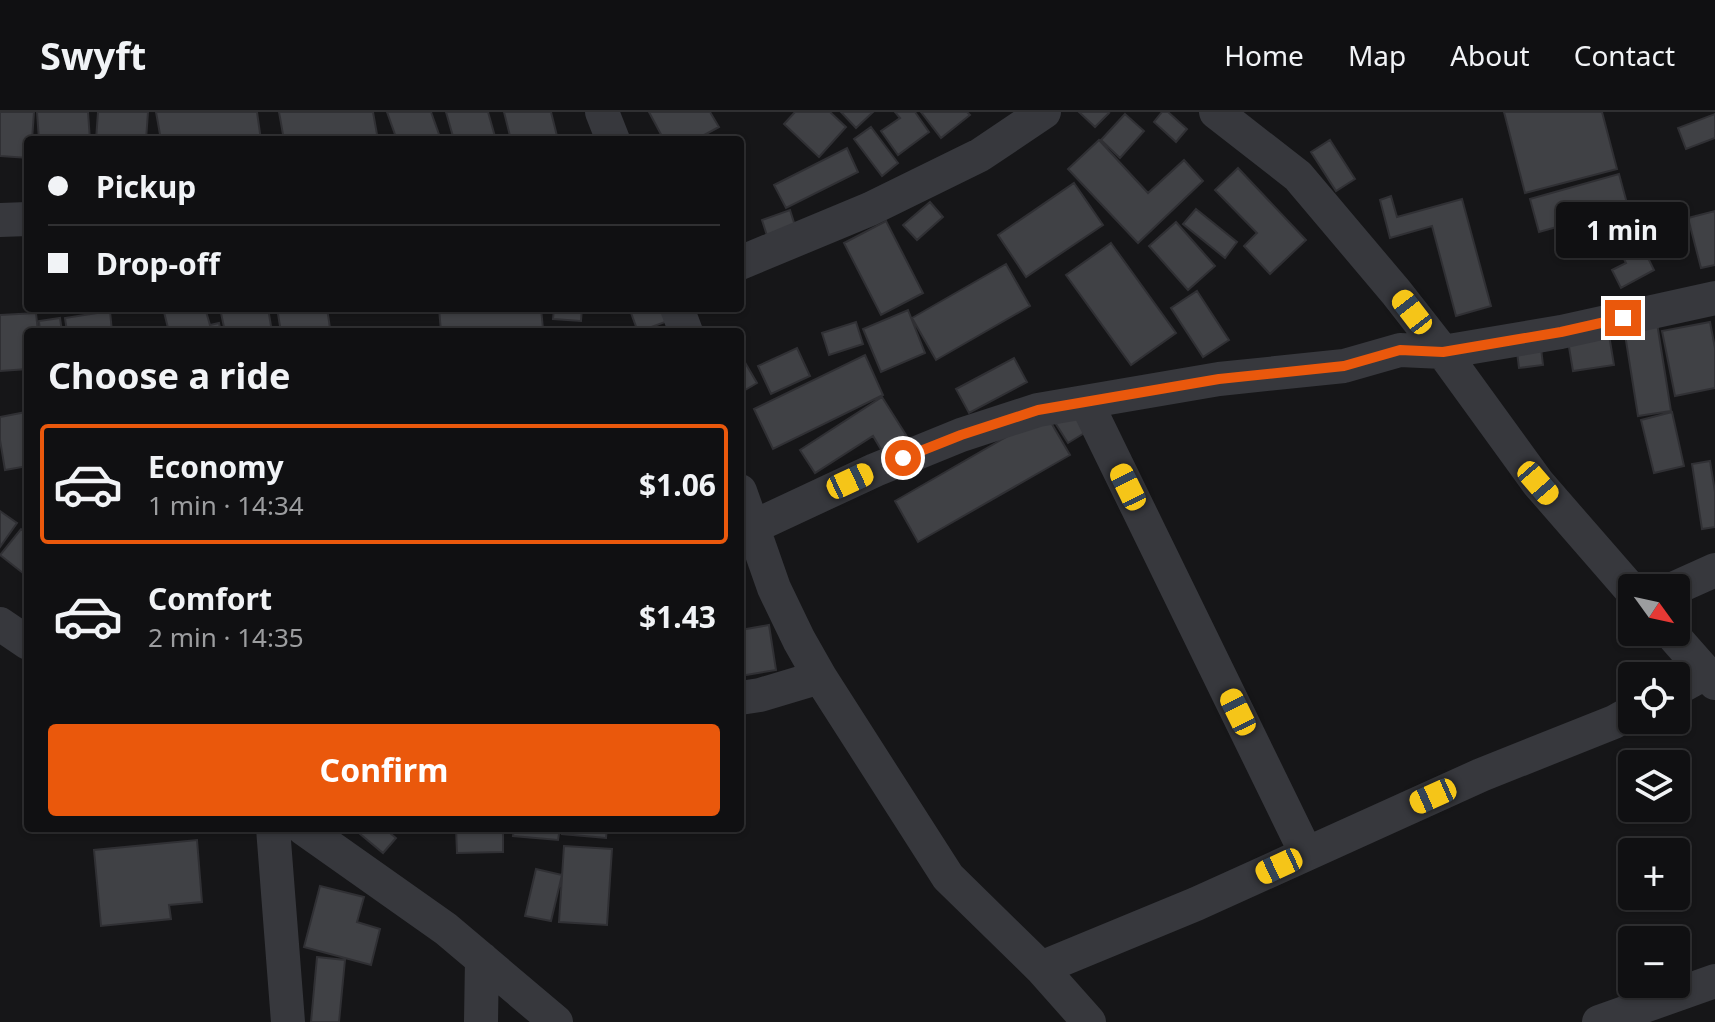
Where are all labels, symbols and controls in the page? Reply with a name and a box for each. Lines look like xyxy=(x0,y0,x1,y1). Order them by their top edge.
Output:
text: Swyft xyxy=(40,29,146,81)
text: Home xyxy=(1224,36,1304,74)
text: Map xyxy=(1348,36,1406,74)
text: About xyxy=(1450,36,1530,74)
text: Contact xyxy=(1574,36,1675,74)
text: Pickup xyxy=(96,166,196,207)
callout: 1 min xyxy=(1557,202,1689,258)
text: 1 min xyxy=(1586,212,1658,248)
text: Drop-off xyxy=(96,243,220,284)
car xyxy=(1388,286,1436,338)
route end xyxy=(1605,300,1641,336)
text: Choose a ride xyxy=(48,351,290,400)
route start xyxy=(885,440,921,476)
text: Economy xyxy=(148,446,284,487)
icon: car xyxy=(52,448,124,520)
car xyxy=(1513,457,1563,509)
car xyxy=(823,460,877,502)
car xyxy=(1107,460,1149,514)
text: $1.06 xyxy=(639,464,716,505)
text: 1 min · 14:34 xyxy=(148,487,304,523)
north arrow xyxy=(1618,574,1690,646)
map controls xyxy=(1618,574,1690,998)
text: Comfort xyxy=(148,578,272,619)
icon: car xyxy=(52,580,124,652)
text: $1.43 xyxy=(639,596,716,637)
text: 2 min · 14:35 xyxy=(148,619,304,655)
button: locate xyxy=(1618,662,1690,734)
car xyxy=(1217,685,1259,739)
button: Confirm xyxy=(48,724,720,816)
button: layers xyxy=(1618,750,1690,822)
car xyxy=(1406,775,1460,817)
button: + xyxy=(1618,838,1690,910)
car xyxy=(1252,845,1306,887)
button: − xyxy=(1618,926,1690,998)

